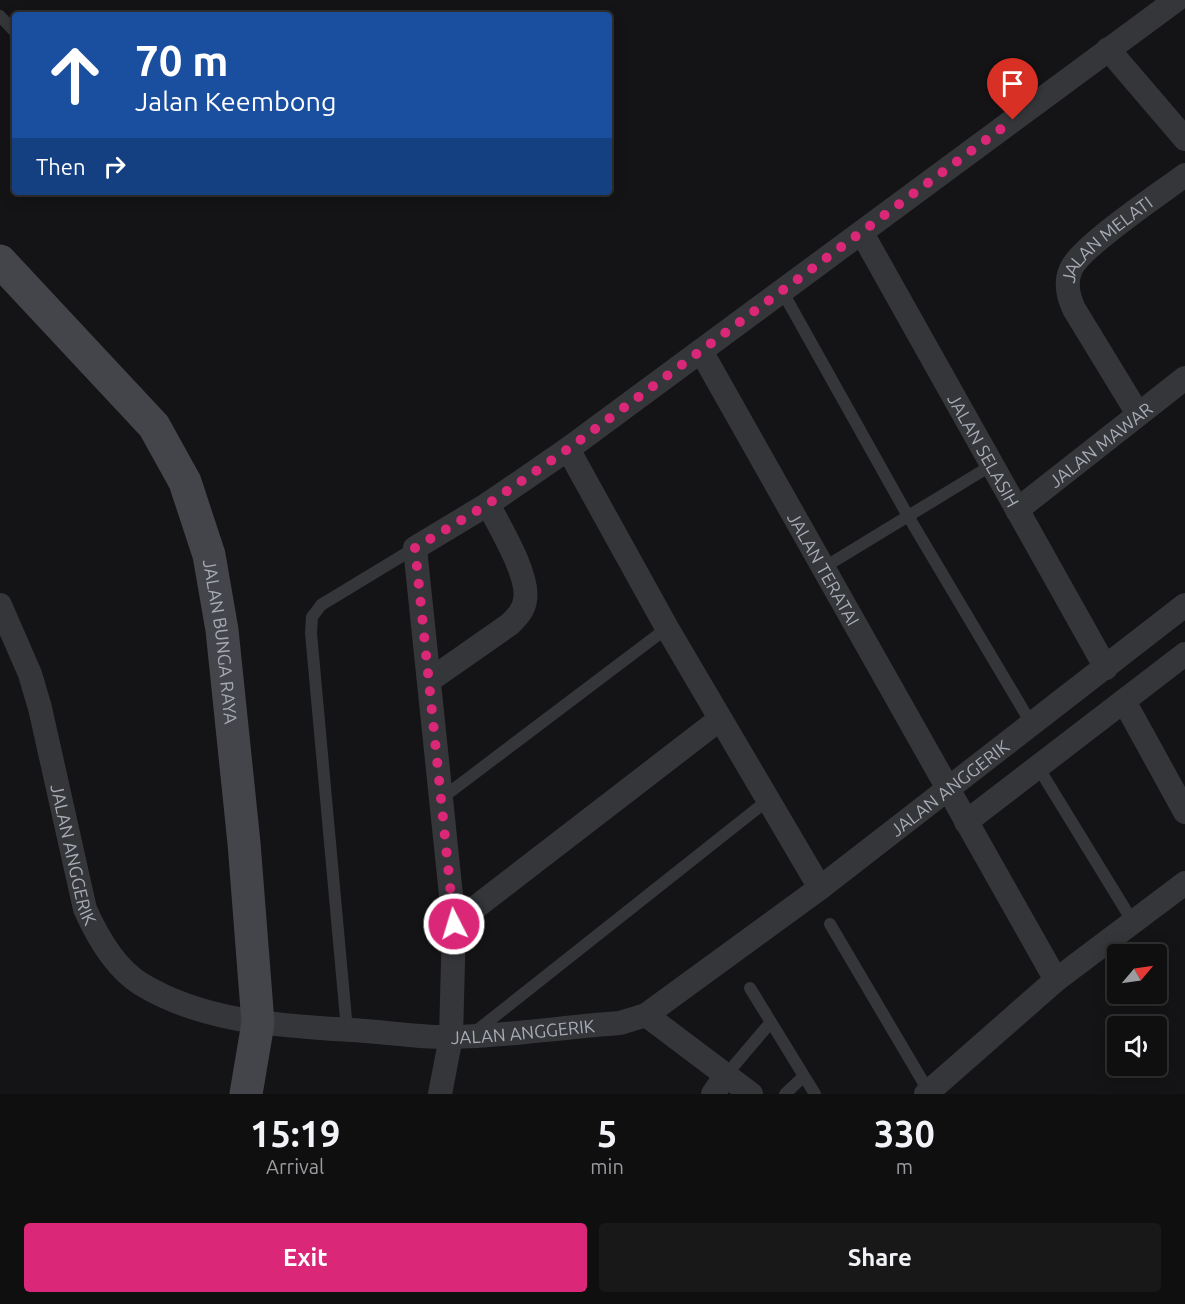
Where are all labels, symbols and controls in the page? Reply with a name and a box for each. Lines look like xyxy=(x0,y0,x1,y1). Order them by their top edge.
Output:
icon: ahead xyxy=(36,36,114,114)
text: 70 m xyxy=(135,37,229,84)
pin xyxy=(987,58,1038,120)
icon: arrive xyxy=(996,67,1029,100)
text: Jalan Keembong xyxy=(135,86,337,116)
icon: right xyxy=(98,150,131,183)
text: Then xyxy=(36,154,86,179)
street label: JALAN MELATI xyxy=(1058,192,1156,284)
street label: JALAN SELASIH xyxy=(944,390,1024,510)
street label: JALAN MAWAR xyxy=(1045,398,1156,491)
street label: JALAN TERATAI xyxy=(784,509,864,629)
street label: JALAN BUNGA RAYA xyxy=(200,558,242,725)
street label: JALAN ANGGERIK xyxy=(886,736,1012,840)
street label: JALAN ANGGERIK xyxy=(47,782,101,928)
position arrow xyxy=(422,892,486,956)
north arrow xyxy=(1107,944,1167,1004)
map controls xyxy=(1107,944,1167,1076)
street label: JALAN ANGGERIK xyxy=(451,1015,595,1047)
button: sound xyxy=(1107,1016,1167,1076)
text: 15:19 xyxy=(250,1113,340,1154)
text: 5 xyxy=(597,1113,617,1154)
text: 330 xyxy=(874,1113,935,1154)
text: Arrival xyxy=(266,1155,324,1178)
text: min xyxy=(590,1155,624,1178)
text: m xyxy=(896,1155,913,1178)
button: Exit xyxy=(24,1223,587,1292)
button: Share xyxy=(599,1223,1161,1292)

